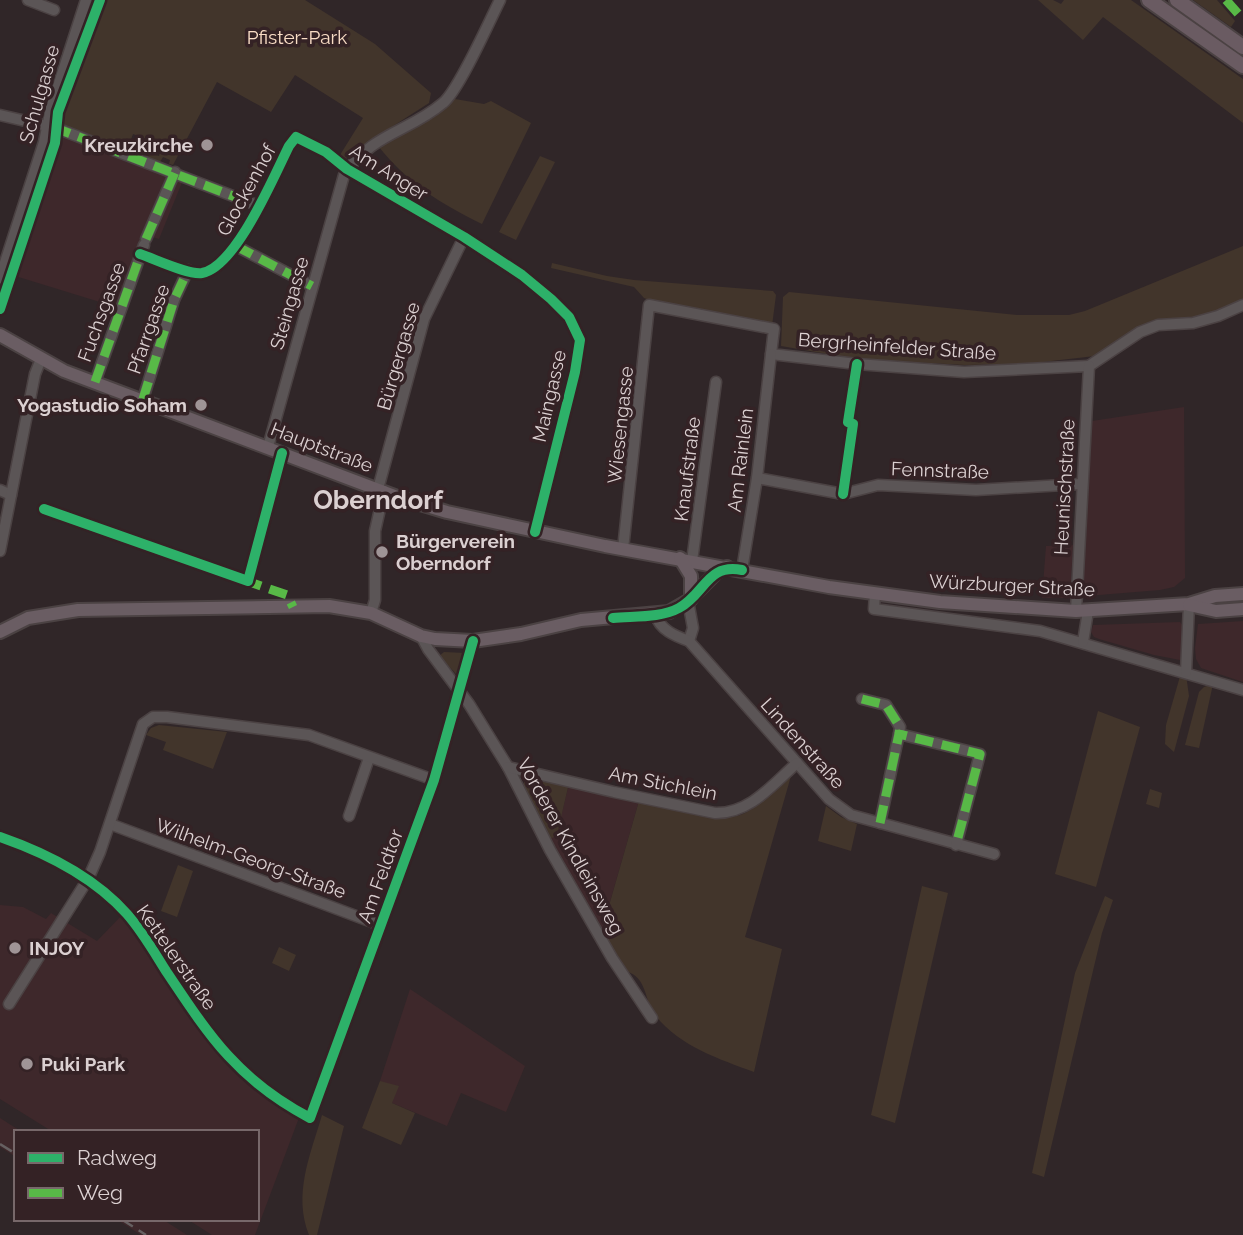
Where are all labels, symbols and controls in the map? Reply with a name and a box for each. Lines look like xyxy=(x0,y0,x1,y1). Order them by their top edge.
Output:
park label: Pfister-Park xyxy=(247,26,347,48)
street label: Schulgasse xyxy=(14,42,64,146)
place label: Kreuzkirche xyxy=(84,134,193,156)
marker: Kreuzkirche xyxy=(199,137,215,153)
street label: Am Anger xyxy=(346,139,432,205)
street label: Glockenhof xyxy=(212,140,280,239)
street label: Steingasse xyxy=(265,254,313,352)
street label: Fuchsgasse xyxy=(73,259,129,365)
street label: Pfarrgasse xyxy=(122,281,174,377)
street label: Bürgergasse xyxy=(372,299,424,413)
street label: Bergrheinfelder Straße xyxy=(797,328,997,364)
street label: Maingasse xyxy=(528,348,570,444)
street label: Wiesengasse xyxy=(603,365,637,485)
place label: Yogastudio Soham xyxy=(17,394,187,416)
marker: Yogastudio Soham xyxy=(193,397,209,413)
street label: Am Rainlein xyxy=(723,407,757,513)
street label: Knaufstraße xyxy=(670,415,704,523)
street label: Hauptstraße xyxy=(268,417,376,477)
street label: Heunischstraße xyxy=(1049,418,1079,556)
street label: Fennstraße xyxy=(891,457,989,483)
district label: Oberndorf xyxy=(313,485,444,515)
place label: Bürgerverein Oberndorf xyxy=(396,530,515,574)
marker: Bürgerverein Oberndorf xyxy=(374,544,390,560)
street label: Würzburger Straße xyxy=(928,570,1096,600)
street label: Lindenstraße xyxy=(757,693,849,793)
street label: Vorderer Kindleinsweg xyxy=(513,754,629,938)
street label: Am Stichlein xyxy=(607,762,719,804)
street label: Wilhelm-Georg-Straße xyxy=(153,813,349,903)
street label: Am Feldtor xyxy=(353,826,407,926)
street label: Kettelerstraße xyxy=(133,900,221,1014)
place label: INJOY xyxy=(29,937,85,959)
marker: INJOY xyxy=(7,940,23,956)
place label: Puki Park xyxy=(41,1053,126,1075)
marker: Puki Park xyxy=(19,1056,35,1072)
legend xyxy=(14,1130,259,1221)
text: Radweg xyxy=(77,1145,157,1170)
text: Weg xyxy=(77,1180,123,1205)

